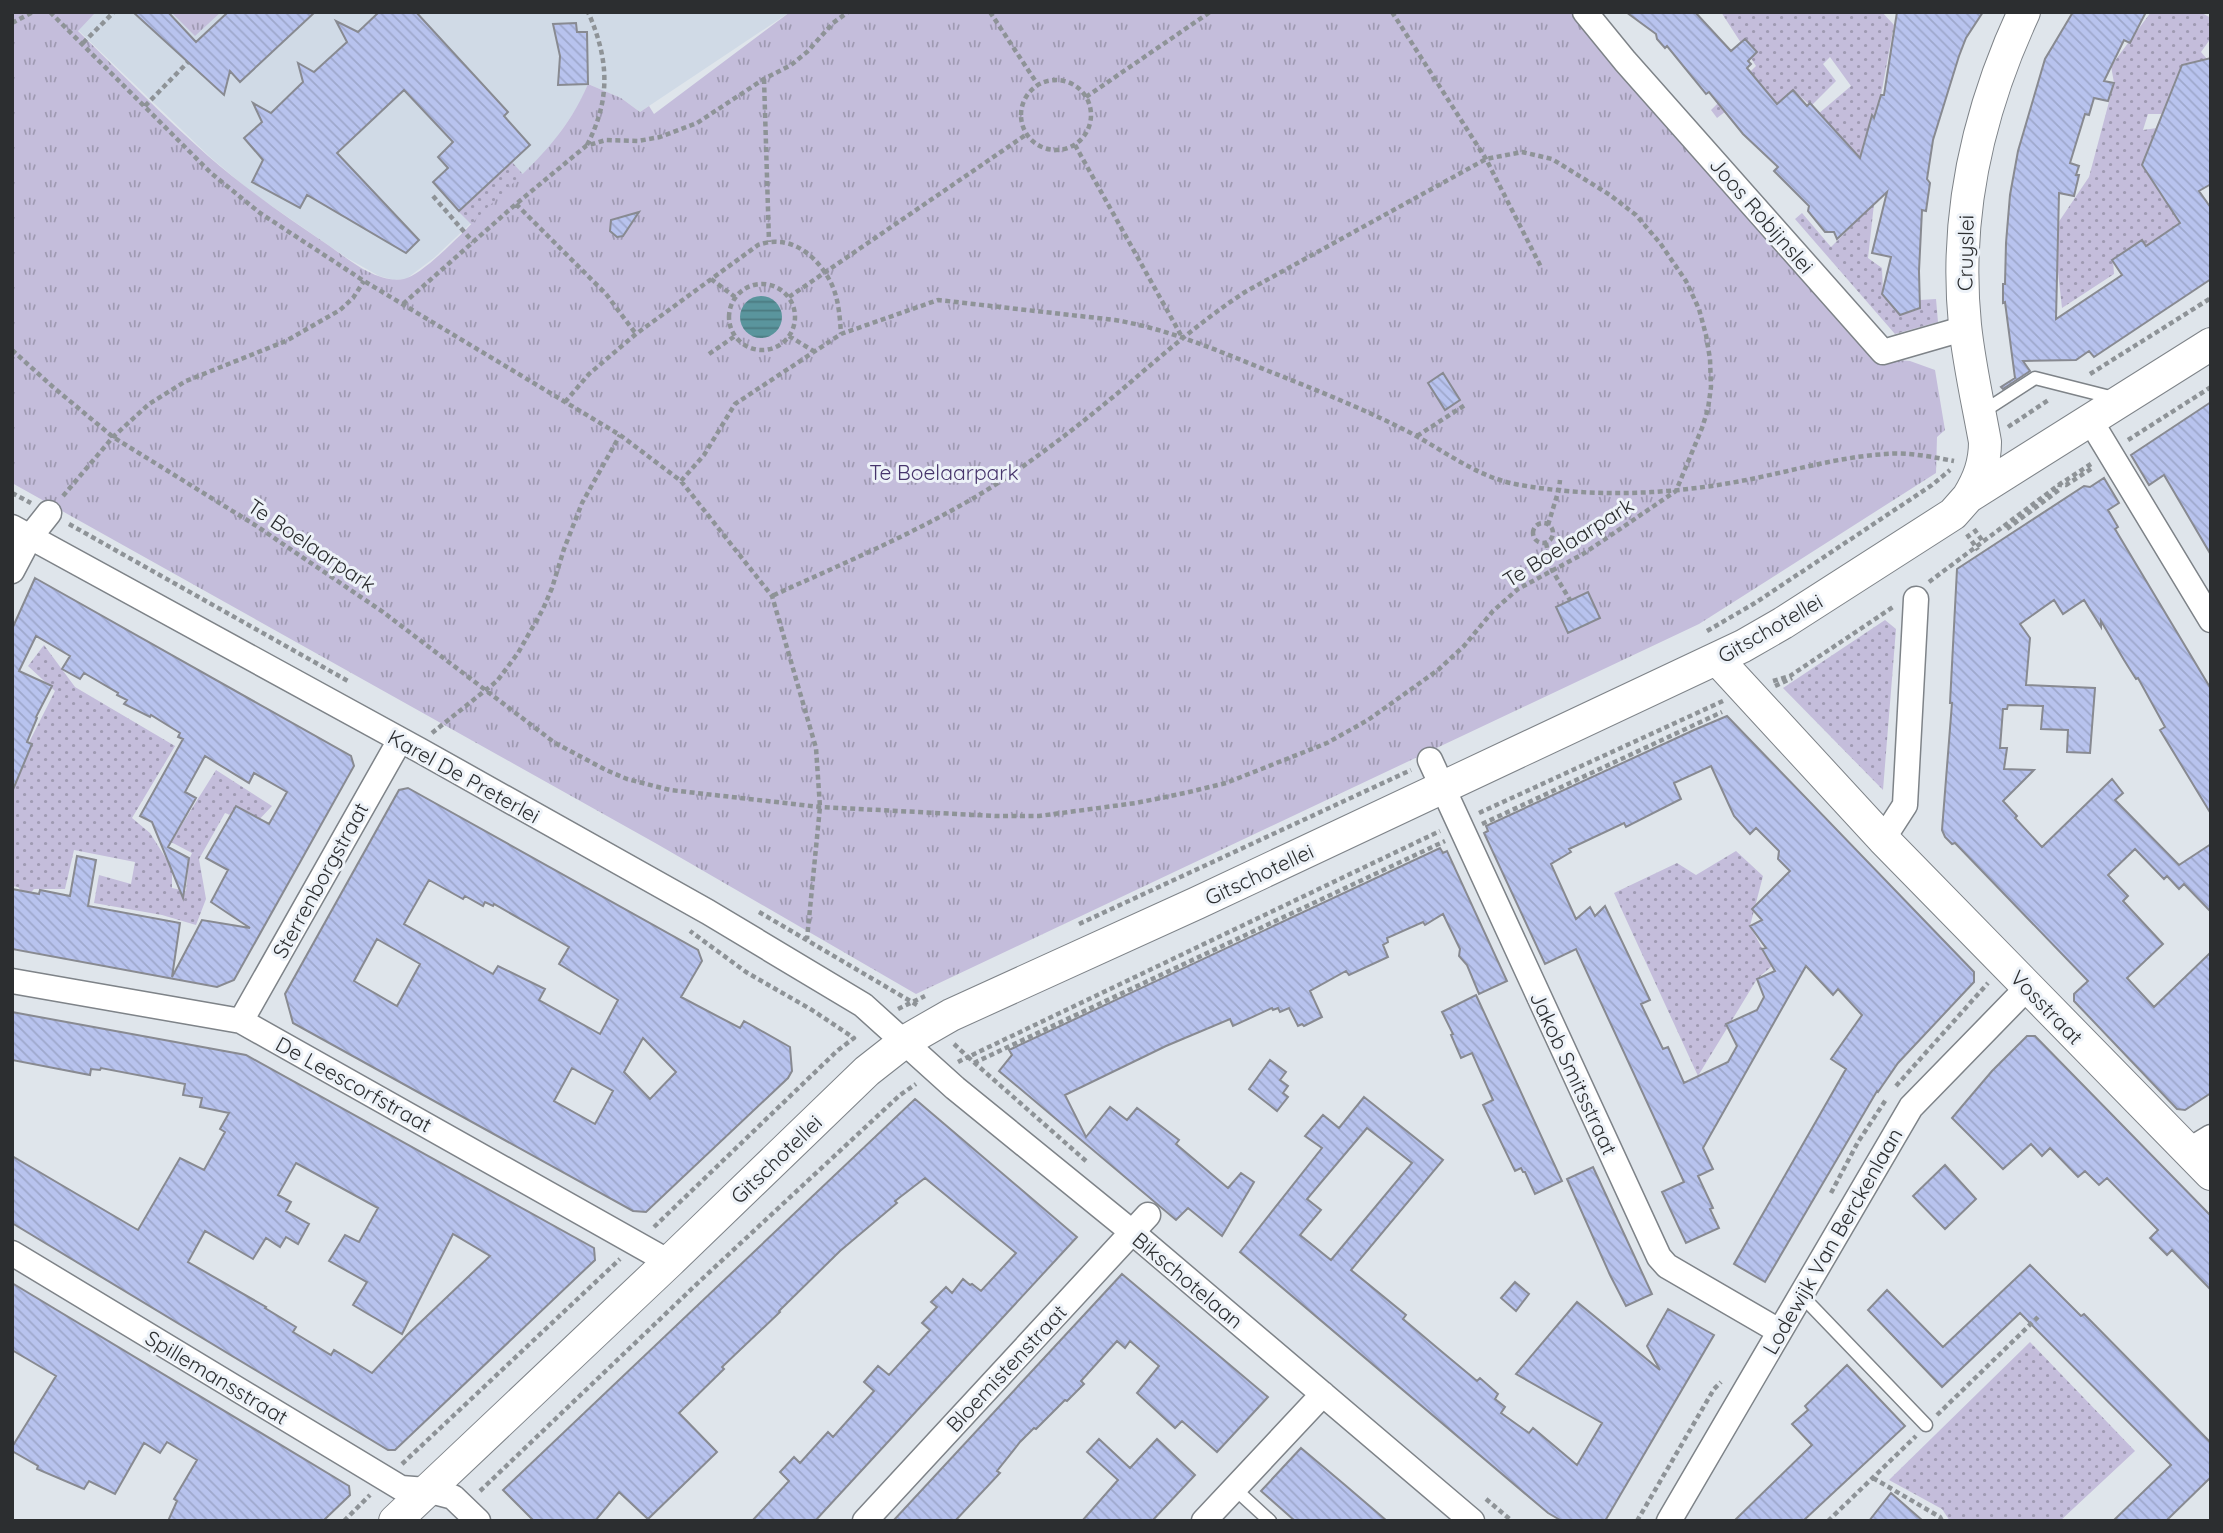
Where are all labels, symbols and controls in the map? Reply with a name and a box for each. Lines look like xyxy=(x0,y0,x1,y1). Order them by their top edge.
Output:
street label: Joos Robijnslei xyxy=(1704,152,1820,278)
street label: Cruyslei xyxy=(1951,215,1979,291)
park label: Te Boelaarpark xyxy=(869,459,1019,485)
street label: Te Boelaarpark xyxy=(1498,491,1638,593)
street label: Te Boelaarpark xyxy=(243,492,381,598)
street label: Gitschotellei xyxy=(1713,588,1827,668)
street label: Karel De Preterlei xyxy=(383,723,545,829)
street label: Sterrenborgstraat xyxy=(266,798,374,962)
street label: Gitschotellei xyxy=(1201,838,1317,910)
street label: Vosstraat xyxy=(2005,964,2089,1050)
street label: Jakob Smitsstraat xyxy=(1525,987,1623,1159)
street label: De Leescorfstraat xyxy=(271,1030,437,1138)
street label: Gitschotellei xyxy=(725,1109,827,1209)
street label: Lodewijk Van Berckenlaan xyxy=(1756,1123,1908,1359)
street label: Bikschotelaan xyxy=(1127,1226,1249,1334)
street label: Bloemistenstraat xyxy=(940,1299,1072,1437)
street label: Spillemansstraat xyxy=(141,1324,293,1430)

